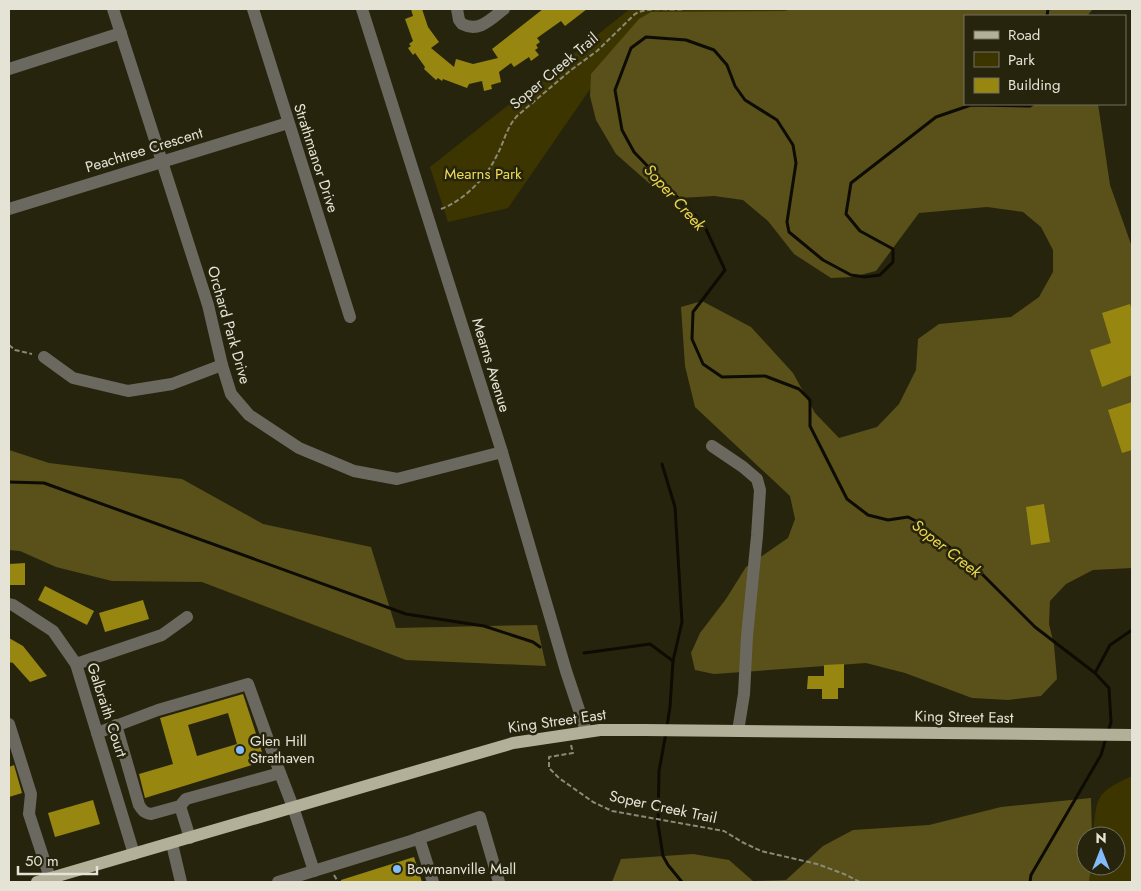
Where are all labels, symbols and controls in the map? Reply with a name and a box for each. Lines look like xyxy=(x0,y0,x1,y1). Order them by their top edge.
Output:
legend xyxy=(964,15,1126,105)
text: Road xyxy=(1008,24,1040,46)
street label: Soper Creek Trail xyxy=(505,27,603,115)
text: Park xyxy=(1008,49,1035,71)
text: Building xyxy=(1008,74,1060,96)
street label: Strathmanor Drive xyxy=(288,101,344,216)
street label: Peachtree Crescent xyxy=(83,122,206,178)
water label: Soper Creek xyxy=(638,159,712,237)
park label: Mearns Park xyxy=(444,163,522,185)
street label: Orchard Park Drive xyxy=(202,263,256,387)
street label: Mearns Avenue xyxy=(466,315,516,415)
water label: Soper Creek xyxy=(907,514,987,584)
street label: Galbraith Court xyxy=(81,660,133,760)
street label: King Street East xyxy=(507,703,608,739)
street label: King Street East xyxy=(914,705,1014,729)
place label: Glen Hill Strathaven xyxy=(250,730,315,769)
marker: Glen Hill Strathaven xyxy=(234,744,246,756)
street label: Soper Creek Trail xyxy=(607,785,719,829)
north arrow xyxy=(1076,826,1126,876)
text: N xyxy=(1095,828,1107,848)
scale bar xyxy=(18,844,96,876)
text: 50 m xyxy=(25,850,59,872)
place label: Bowmanville Mall xyxy=(407,858,516,880)
marker: Bowmanville Mall xyxy=(391,863,403,875)

